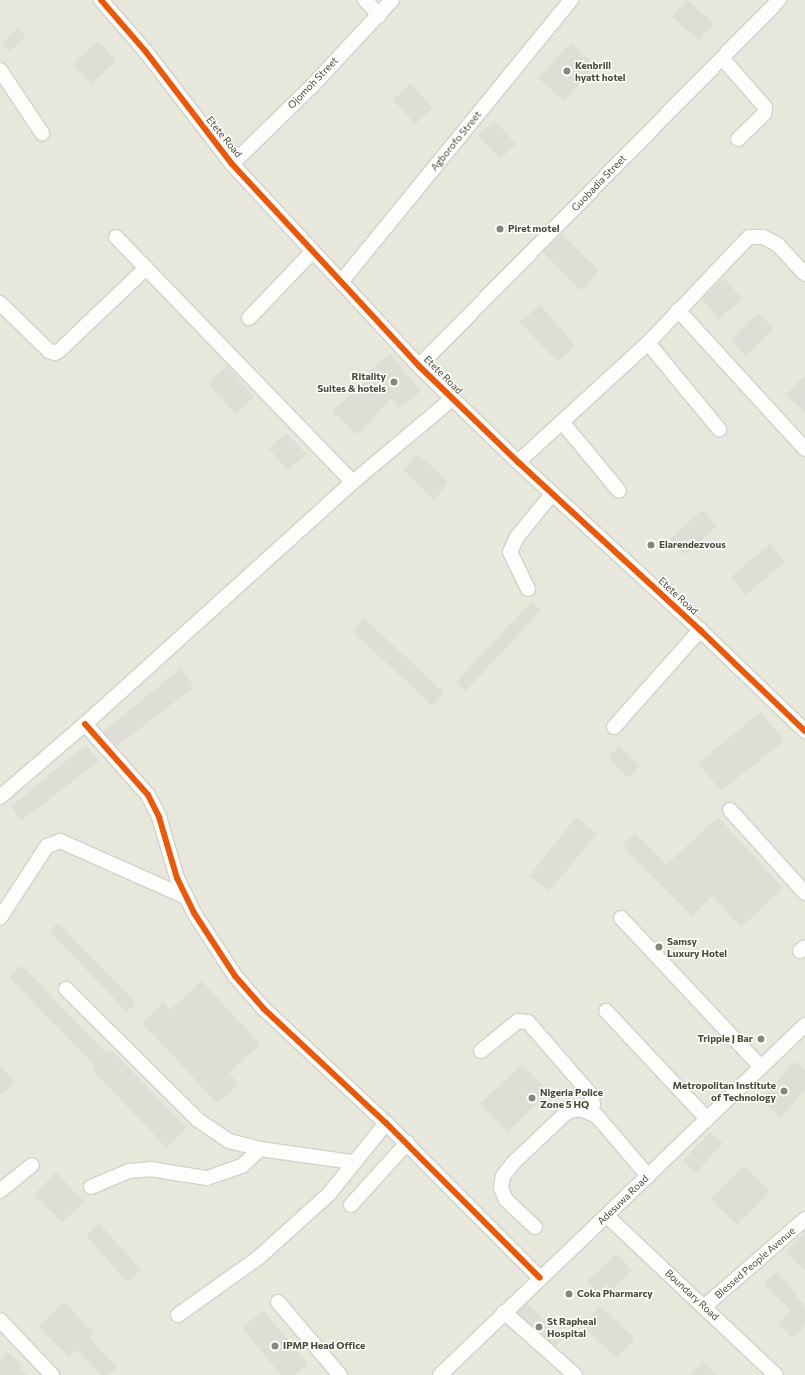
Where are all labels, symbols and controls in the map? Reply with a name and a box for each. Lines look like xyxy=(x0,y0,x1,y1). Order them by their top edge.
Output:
street label: Ojomoh Street xyxy=(285,55,341,111)
place label: Kenbrill hyatt hotel xyxy=(575,59,626,82)
marker: Kenbrill hyatt hotel xyxy=(562,66,572,76)
street label: Agborofo Street xyxy=(428,109,484,173)
street label: Etete Road xyxy=(204,114,244,160)
street label: Guobadia Street xyxy=(569,152,629,214)
place label: Piret motel xyxy=(508,223,559,235)
marker: Piret motel xyxy=(495,224,505,234)
street label: Etete Road xyxy=(421,353,465,397)
place label: Ritality Suites & hotels xyxy=(317,370,386,394)
marker: Ritality Suites & hotels xyxy=(389,377,399,387)
place label: Elarendezvous xyxy=(659,539,726,551)
marker: Elarendezvous xyxy=(646,540,656,550)
street label: Etete Road xyxy=(656,575,700,617)
place label: Samsy Luxury Hotel xyxy=(667,935,727,958)
marker: Samsy Luxury Hotel xyxy=(654,942,664,952)
place label: Tripple J Bar xyxy=(697,1033,753,1045)
marker: Tripple J Bar xyxy=(756,1034,766,1044)
place label: Metropolitan Institute of Technology xyxy=(672,1079,776,1102)
place label: Nigeria Police Zone 5 HQ xyxy=(540,1086,603,1110)
marker: Metropolitan Institute of Technology xyxy=(779,1086,789,1096)
marker: Nigeria Police Zone 5 HQ xyxy=(527,1093,537,1103)
street label: Adesuwa Road xyxy=(595,1173,651,1227)
street label: Blessed People Avenue xyxy=(712,1225,798,1301)
street label: Boundary Road xyxy=(663,1267,721,1323)
place label: Coka Pharmarcy xyxy=(577,1288,653,1300)
marker: Coka Pharmarcy xyxy=(564,1289,574,1299)
place label: St Rapheal Hospital xyxy=(547,1315,596,1338)
marker: St Rapheal Hospital xyxy=(534,1322,544,1332)
place label: IPMP Head Office xyxy=(283,1340,365,1352)
marker: IPMP Head Office xyxy=(270,1341,280,1351)

